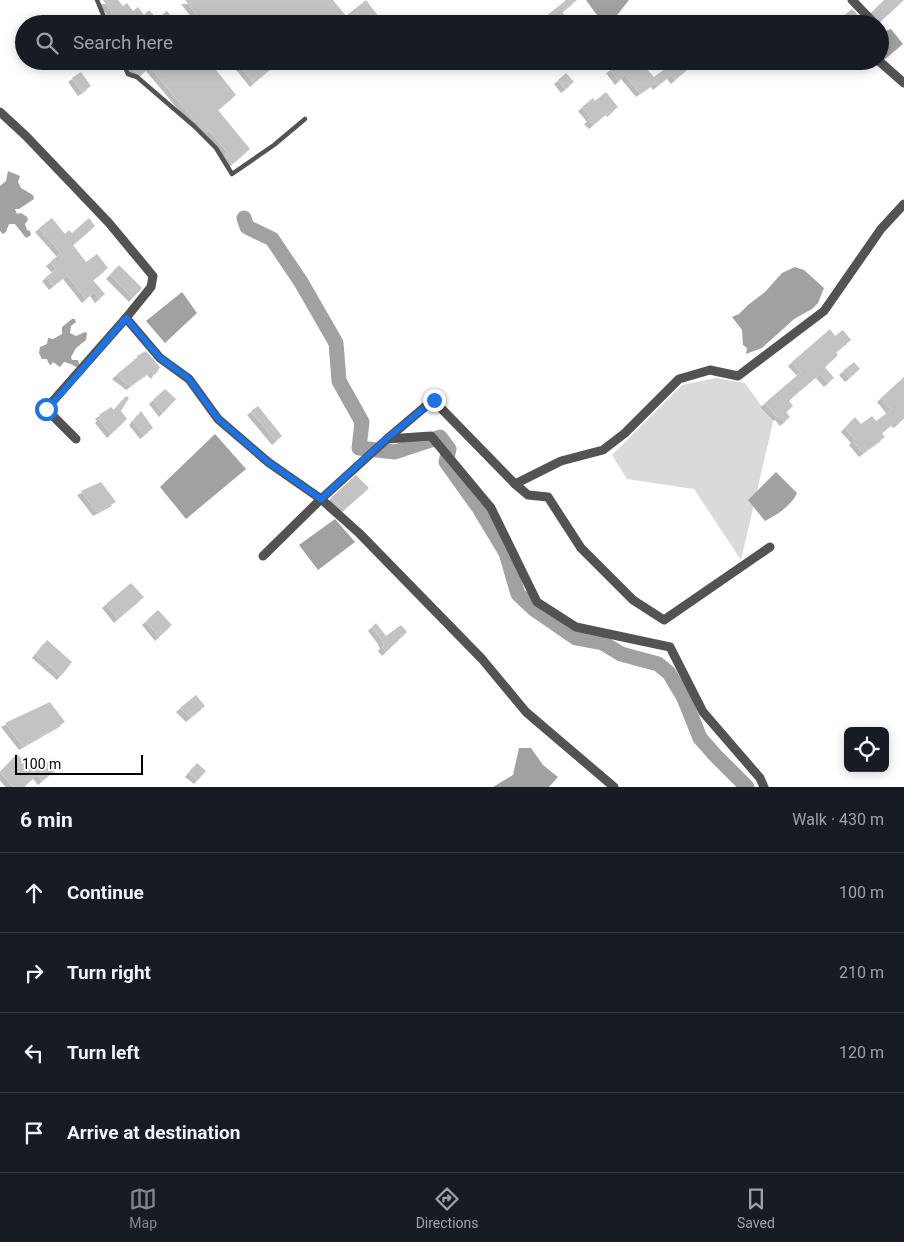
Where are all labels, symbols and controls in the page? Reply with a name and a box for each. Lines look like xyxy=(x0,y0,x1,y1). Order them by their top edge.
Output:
search box xyxy=(15,15,889,70)
icon: search xyxy=(33,29,61,57)
text: Search here xyxy=(73,31,173,54)
route end xyxy=(423,389,446,412)
route start xyxy=(35,398,58,421)
map controls xyxy=(844,727,889,772)
button: locate xyxy=(844,727,889,772)
scale bar xyxy=(15,752,142,775)
text: 100 m xyxy=(22,756,61,772)
text: 6 min xyxy=(20,808,73,832)
text: Walk · 430 m xyxy=(792,810,884,829)
icon: ahead xyxy=(20,879,48,907)
text: Continue xyxy=(67,881,144,904)
text: 100 m xyxy=(839,883,884,902)
icon: right xyxy=(20,959,48,987)
text: Turn right xyxy=(67,961,151,984)
text: 210 m xyxy=(839,963,884,982)
icon: left xyxy=(20,1039,48,1067)
text: Turn left xyxy=(67,1041,140,1064)
text: 120 m xyxy=(839,1043,884,1062)
icon: arrive xyxy=(20,1119,48,1147)
text: Arrive at destination xyxy=(67,1121,240,1144)
tab: Map xyxy=(129,1185,157,1231)
tab: Directions xyxy=(416,1185,479,1231)
tab: Saved xyxy=(737,1185,775,1231)

